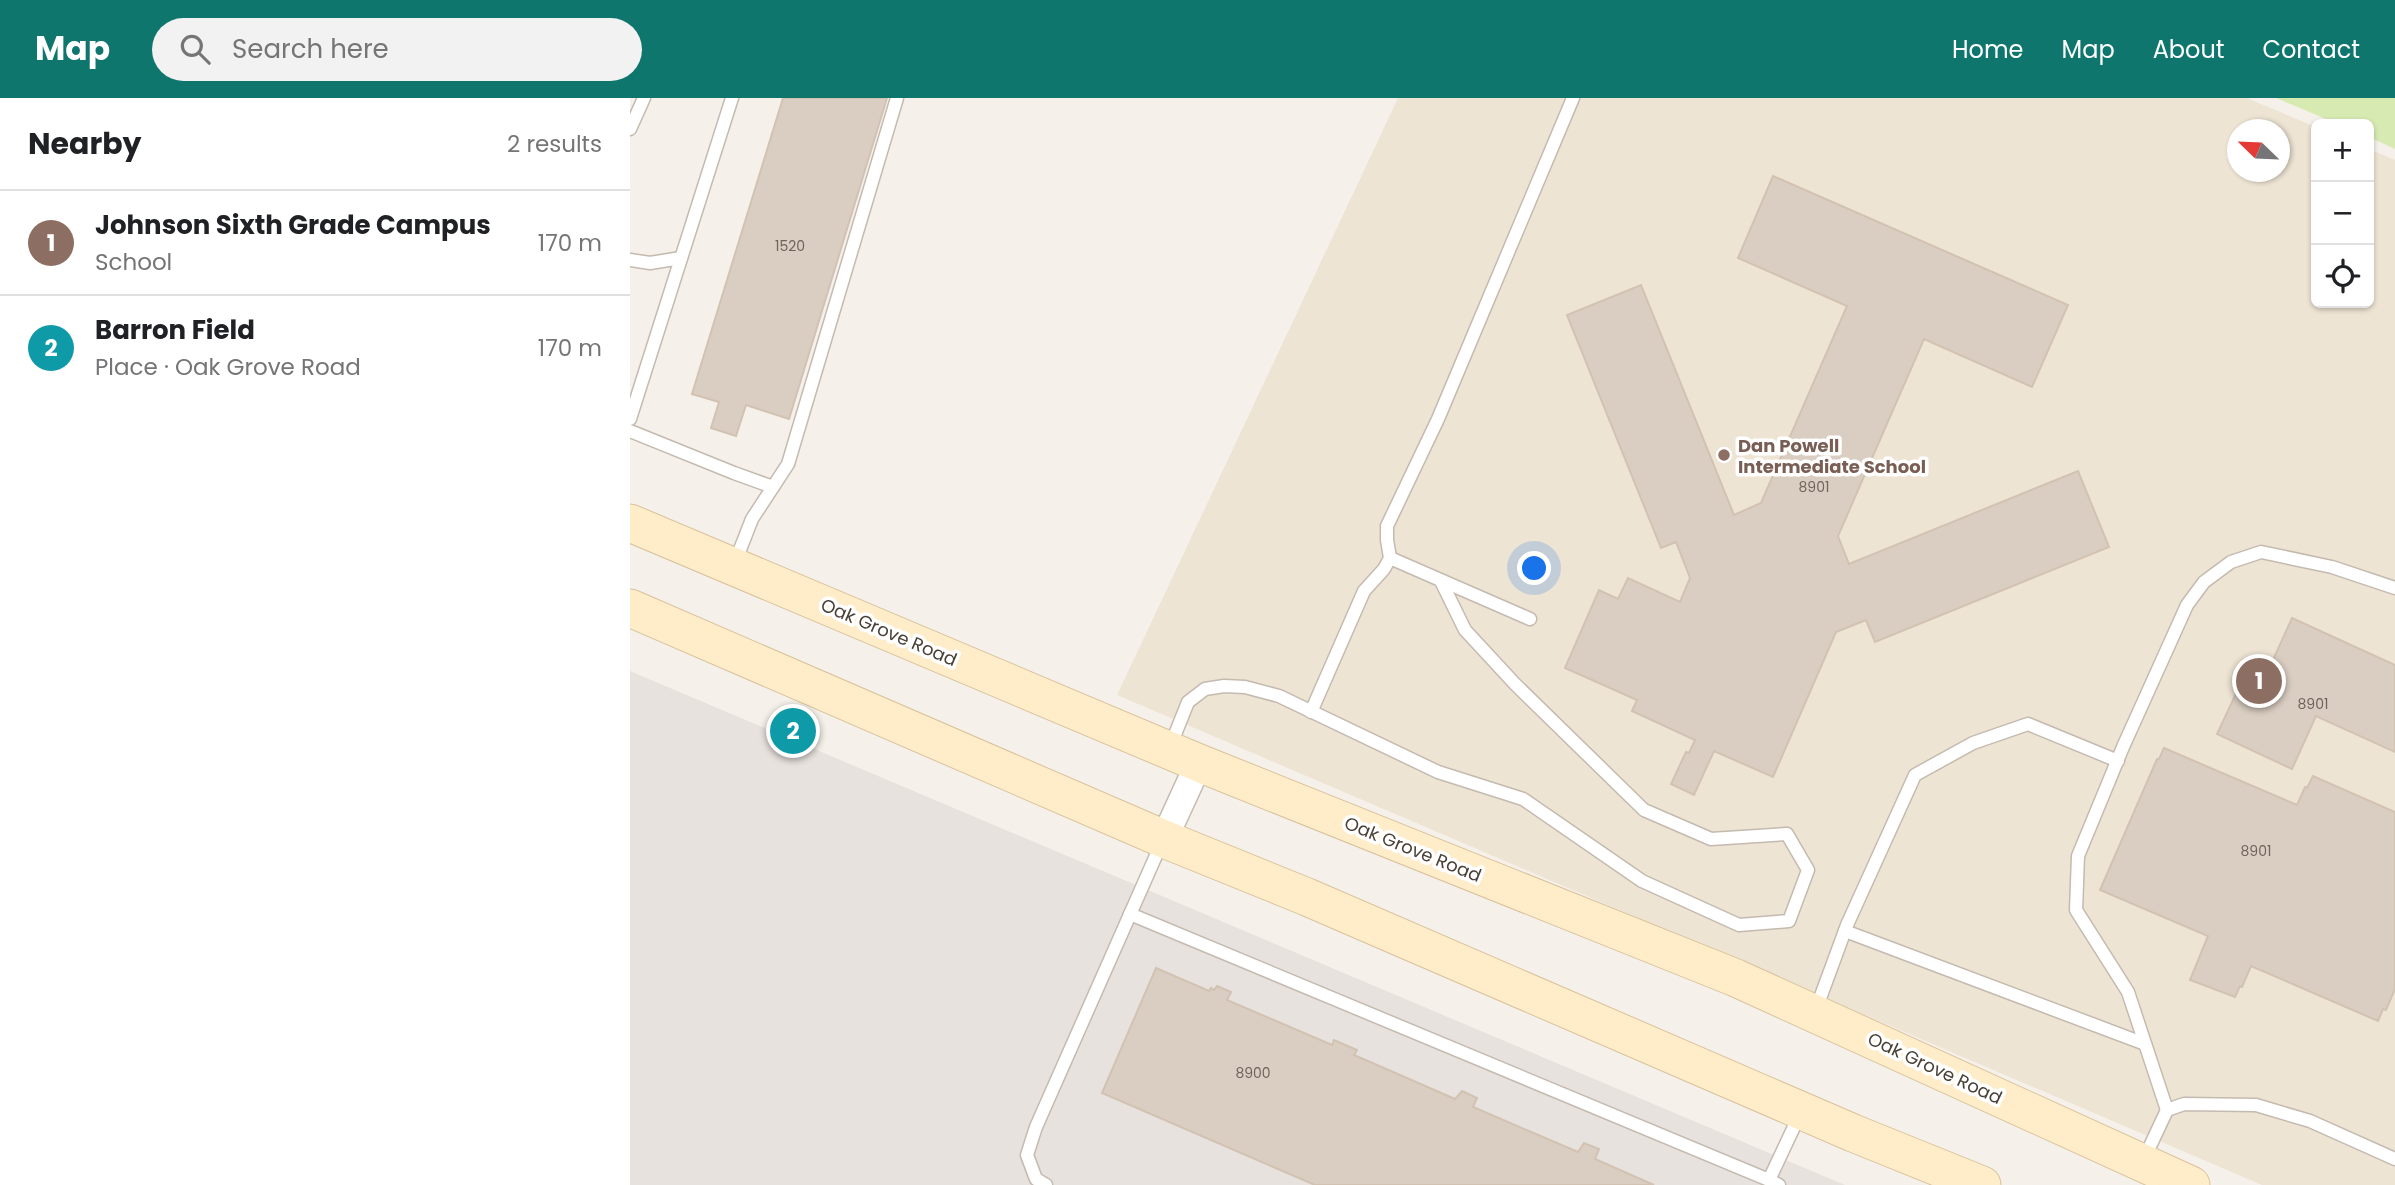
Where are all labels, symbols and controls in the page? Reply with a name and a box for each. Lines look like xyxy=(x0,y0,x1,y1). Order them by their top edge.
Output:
search box xyxy=(152,18,642,81)
text: Map xyxy=(35,25,110,72)
icon: search xyxy=(176,30,214,68)
text: Search here xyxy=(232,31,389,67)
text: Home xyxy=(1952,33,2024,66)
text: Map xyxy=(2062,33,2115,66)
text: About xyxy=(2153,33,2224,66)
text: Contact xyxy=(2262,33,2360,66)
north arrow xyxy=(2227,119,2290,182)
map controls xyxy=(2311,119,2374,308)
button: + xyxy=(2311,119,2374,182)
text: Nearby xyxy=(28,122,142,165)
text: 2 results xyxy=(507,128,602,160)
button: − xyxy=(2311,182,2374,245)
text: Johnson Sixth Grade Campus xyxy=(95,207,491,243)
text: 1 xyxy=(47,227,55,259)
text: 170 m xyxy=(538,227,602,259)
house number: 1520 xyxy=(775,236,805,256)
button: locate xyxy=(2311,245,2374,308)
text: School xyxy=(95,246,172,278)
text: Barron Field xyxy=(95,312,255,348)
text: 2 xyxy=(44,332,58,364)
text: 170 m xyxy=(538,332,602,364)
text: Place · Oak Grove Road xyxy=(95,351,361,383)
place label: Dan Powell Intermediate School xyxy=(1738,433,1926,479)
marker: Dan Powell Intermediate School xyxy=(1716,447,1732,463)
house number: 8901 xyxy=(1799,477,1829,497)
your location xyxy=(1517,551,1551,585)
street label: Oak Grove Road xyxy=(817,592,961,672)
pin: 1 xyxy=(2236,655,2282,707)
house number: 8901 xyxy=(2298,694,2328,714)
pin: 2 xyxy=(770,705,816,757)
street label: Oak Grove Road xyxy=(1341,810,1485,888)
house number: 8901 xyxy=(2241,841,2271,861)
street label: Oak Grove Road xyxy=(1864,1026,2006,1110)
house number: 8900 xyxy=(1235,1063,1271,1083)

